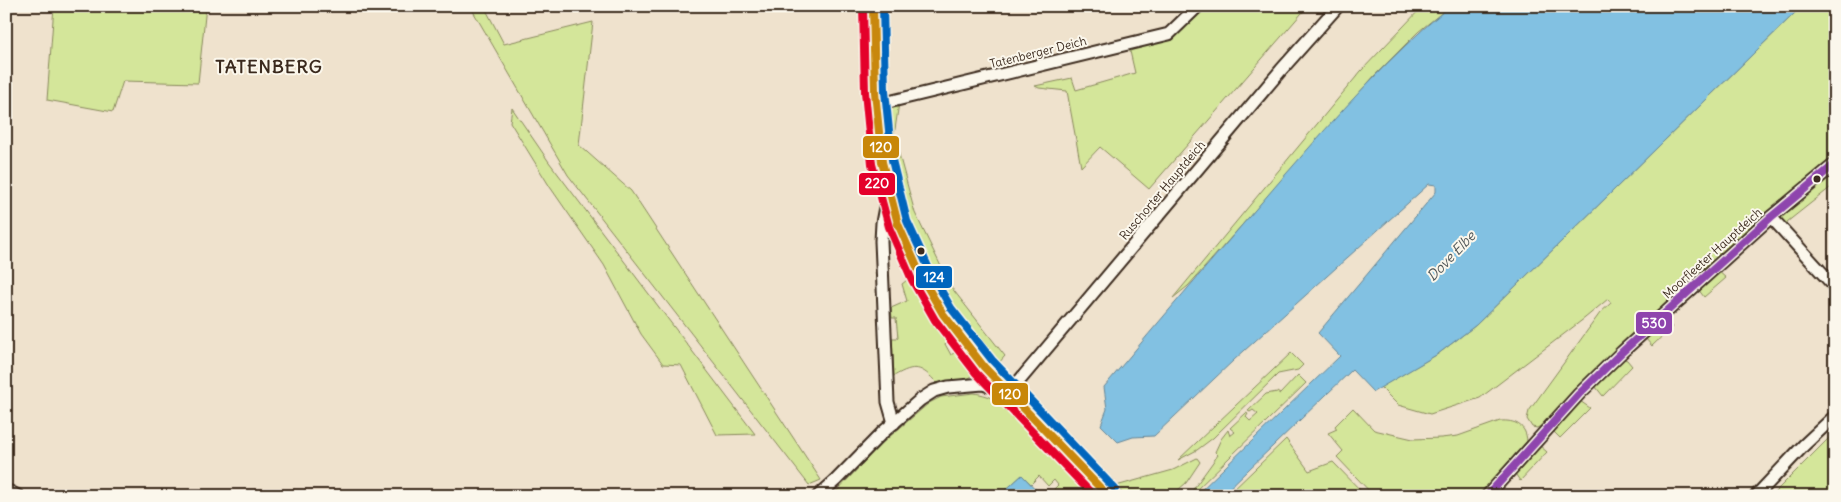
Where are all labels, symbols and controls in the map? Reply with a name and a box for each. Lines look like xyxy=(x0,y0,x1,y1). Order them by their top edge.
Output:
street label: Tatenberger Deich xyxy=(988,33,1088,71)
district label: TATENBERG xyxy=(215,55,323,78)
line badge: 120 xyxy=(862,135,900,159)
street label: Ruschorter Hauptdeich xyxy=(1116,137,1208,243)
text: 120 xyxy=(870,138,892,156)
line badge: 220 xyxy=(858,172,896,196)
text: 220 xyxy=(865,174,889,192)
unlabelled marker xyxy=(1812,174,1822,184)
street label: Moorfleeter Hauptdeich xyxy=(1659,205,1765,301)
water label: Dove Elbe xyxy=(1423,226,1480,285)
unlabelled marker xyxy=(916,246,926,256)
line badge: 124 xyxy=(915,265,953,289)
text: 124 xyxy=(923,268,945,286)
line badge: 530 xyxy=(1635,311,1673,335)
text: 530 xyxy=(1641,314,1667,332)
line badge: 120 xyxy=(991,382,1029,406)
text: 120 xyxy=(999,385,1021,403)

